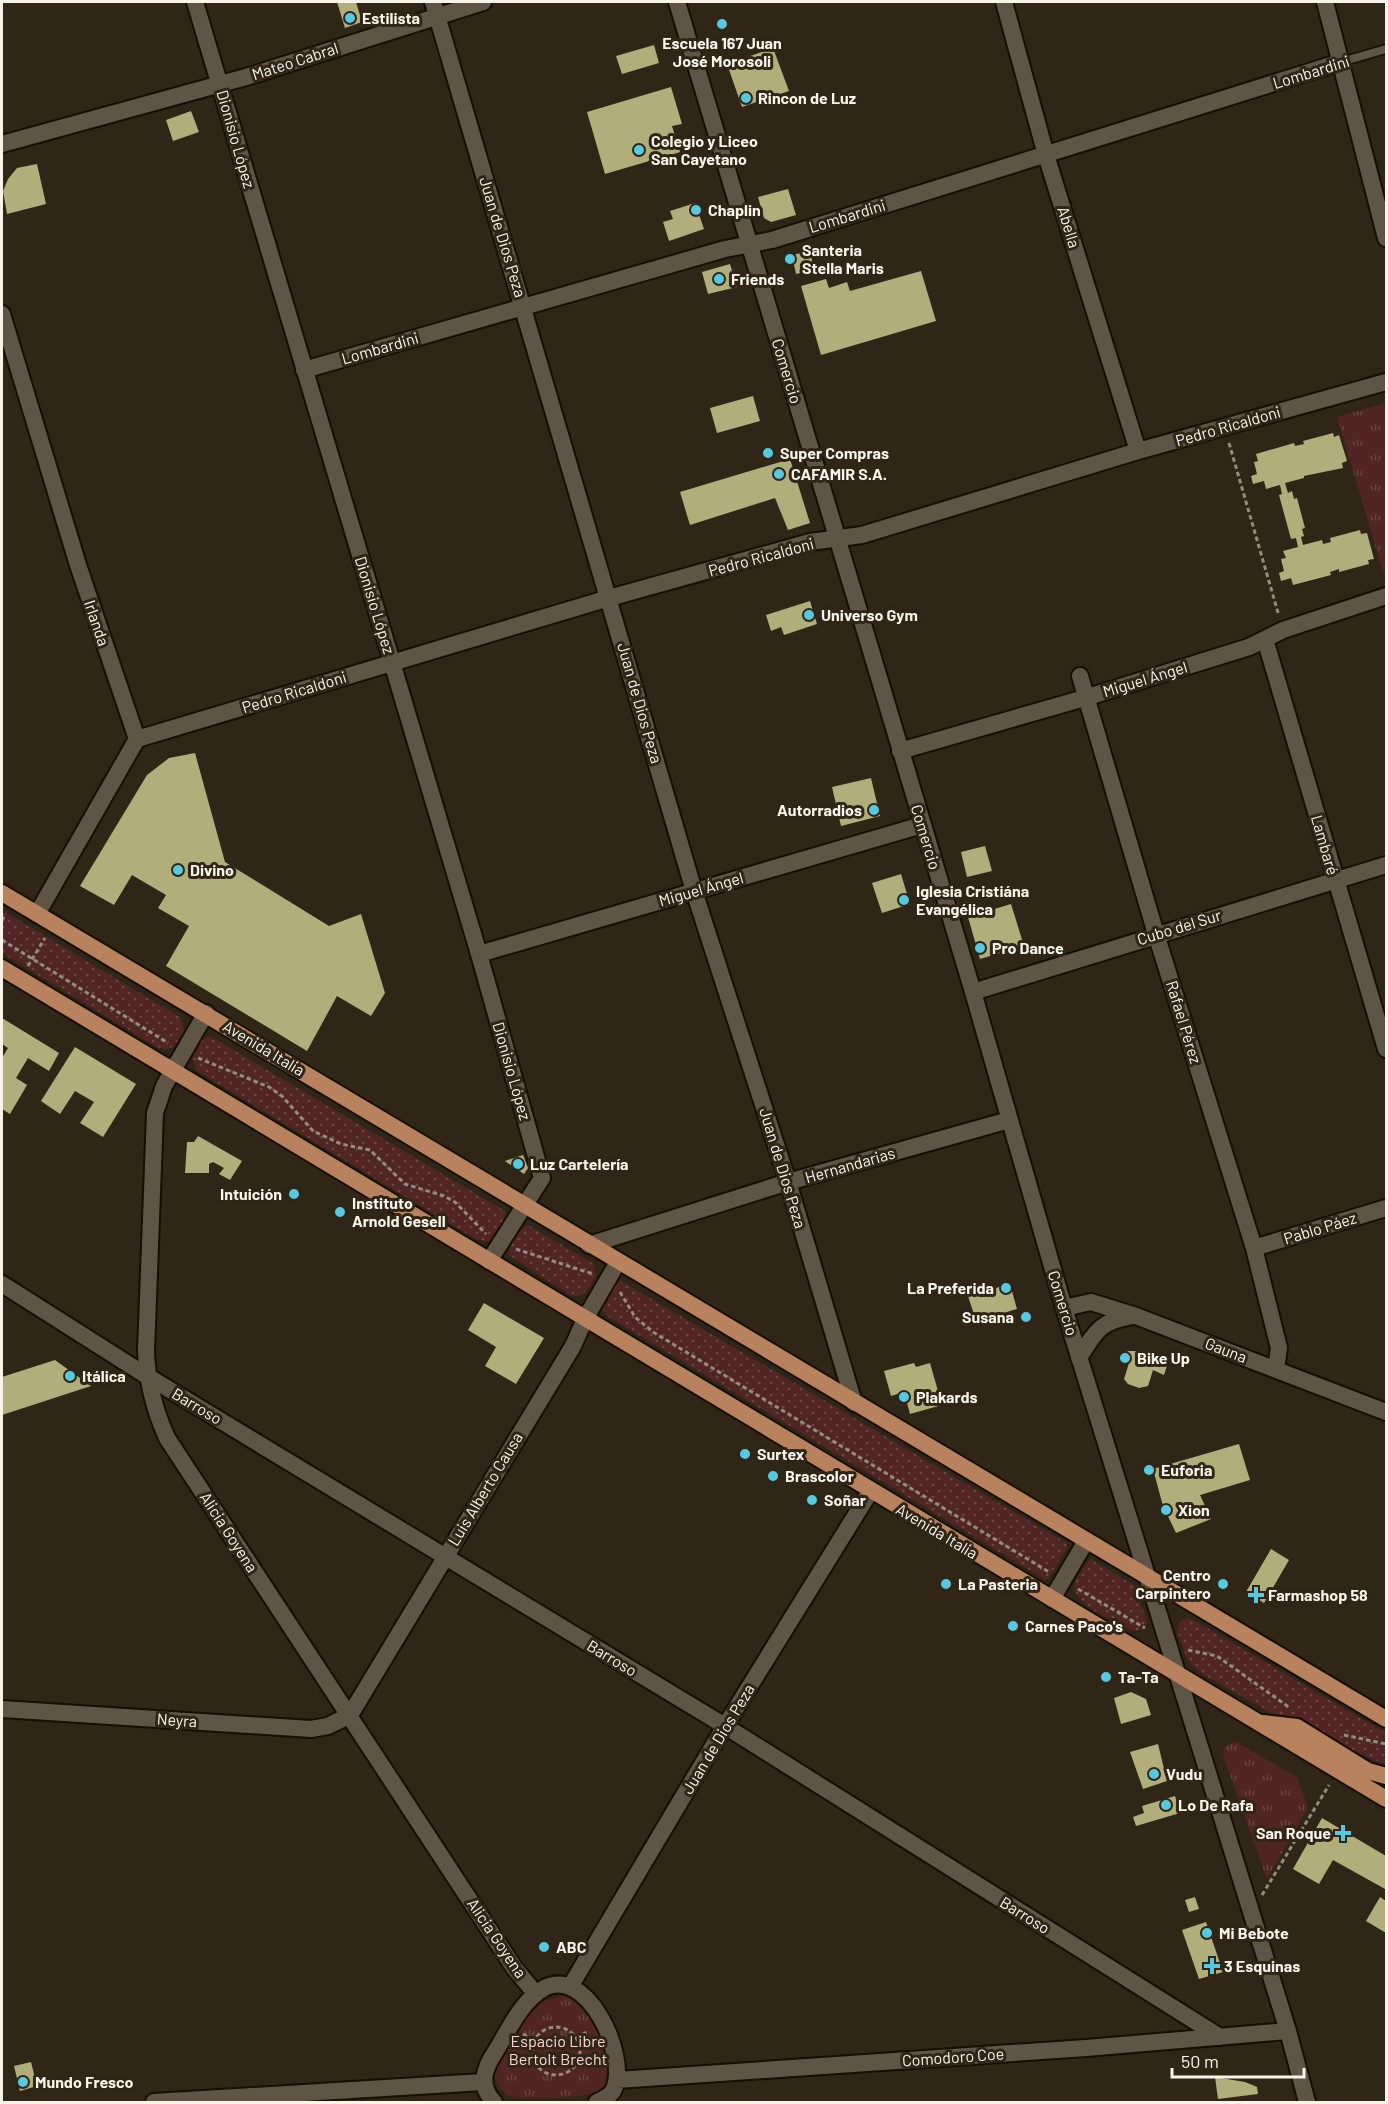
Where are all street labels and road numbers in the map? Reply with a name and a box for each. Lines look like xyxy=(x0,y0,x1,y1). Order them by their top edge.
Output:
street label: Mateo Cabral xyxy=(249,38,340,83)
street label: Lombardini xyxy=(1270,51,1352,92)
street label: Dionisio López xyxy=(213,88,260,190)
street label: Juan de Dios Peza xyxy=(476,174,531,299)
street label: Lombardini xyxy=(806,195,888,236)
street label: Abella xyxy=(1054,204,1085,250)
street label: Lombardini xyxy=(339,327,421,368)
street label: Comercio xyxy=(769,336,806,406)
street label: Pedro Ricaldoni xyxy=(1173,401,1283,450)
street label: Pedro Ricaldoni xyxy=(706,533,816,580)
street label: Dionisio López xyxy=(352,554,399,656)
street label: Irlanda xyxy=(81,597,114,648)
street label: Juan de Dios Peza xyxy=(614,640,667,765)
street label: Miguel Ángel xyxy=(1100,657,1189,700)
street label: Pedro Ricaldoni xyxy=(239,667,348,716)
street label: Comercio xyxy=(908,802,945,872)
street label: Lambaré xyxy=(1308,813,1343,877)
street label: Miguel Ángel xyxy=(656,867,745,910)
street label: Cubo del Sur xyxy=(1135,905,1223,948)
street label: Rafael Pérez xyxy=(1163,978,1206,1066)
street label: Avenida Italia xyxy=(220,1016,309,1079)
street label: Dionisio López xyxy=(489,1020,536,1122)
street label: Juan de Dios Peza xyxy=(756,1105,811,1230)
street label: Hernandarias xyxy=(803,1143,897,1186)
street label: Pablo Páez xyxy=(1281,1207,1359,1248)
street label: Comercio xyxy=(1045,1268,1082,1338)
street label: Gauna xyxy=(1203,1333,1250,1366)
street label: Barroso xyxy=(169,1383,226,1428)
street label: Luis Alberto Causa xyxy=(443,1429,526,1549)
street label: Alicia Goyena xyxy=(196,1488,262,1575)
street label: Avenida Italia xyxy=(893,1499,982,1562)
street label: Barroso xyxy=(584,1635,641,1680)
street label: Juan de Dios Peza xyxy=(677,1680,758,1797)
street label: Neyra xyxy=(156,1709,198,1730)
street label: Barroso xyxy=(997,1892,1054,1937)
street label: Alicia Goyena xyxy=(464,1894,531,1981)
street label: Comodoro Coe xyxy=(901,2043,1005,2070)

